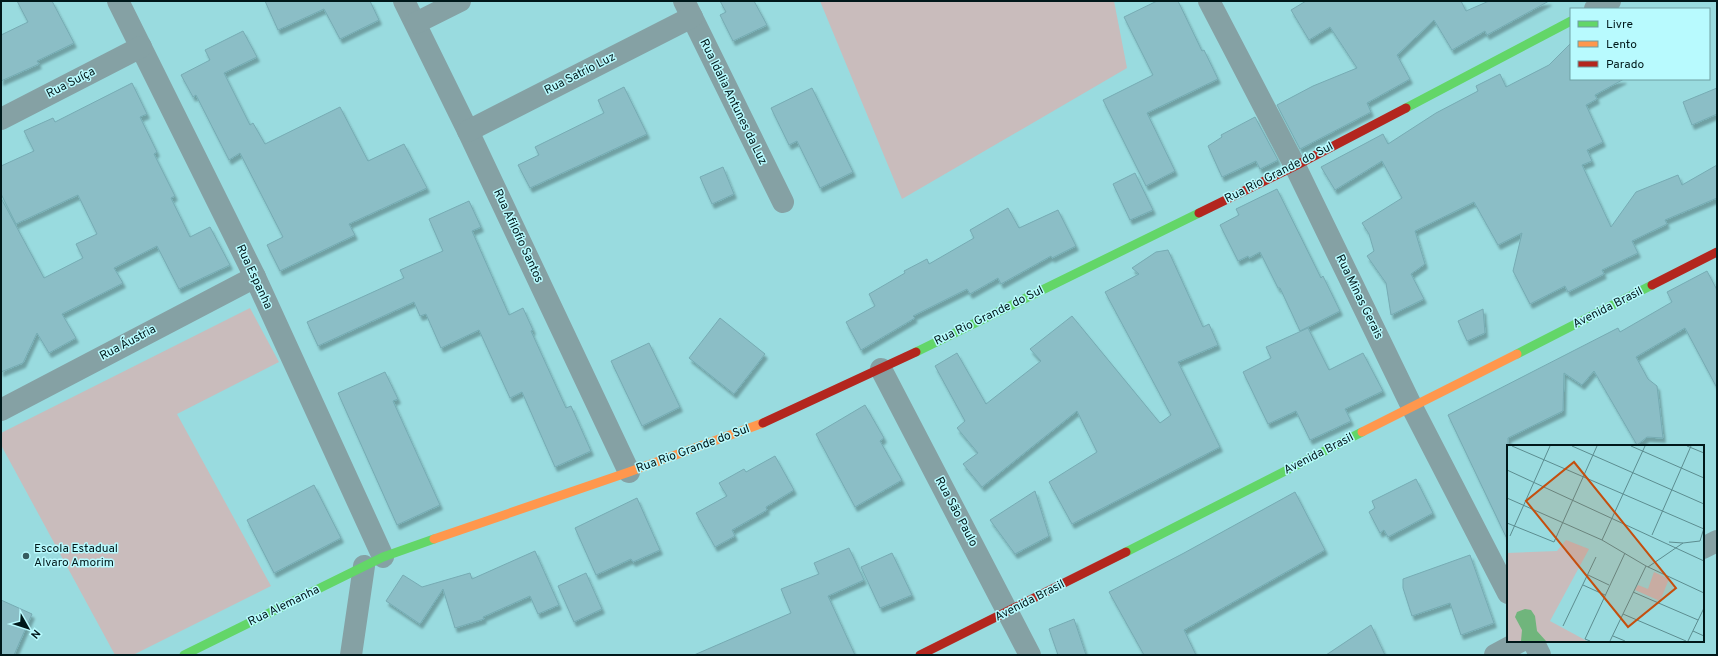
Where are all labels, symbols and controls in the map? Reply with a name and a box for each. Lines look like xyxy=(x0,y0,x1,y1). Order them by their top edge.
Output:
legend xyxy=(1570,8,1710,80)
text: Livre xyxy=(1606,17,1633,33)
street label: Rua Idalia Antunes da Luz xyxy=(696,36,770,168)
text: Lento xyxy=(1606,37,1637,53)
street label: Rua Satrio Luz xyxy=(542,49,618,99)
text: Parado xyxy=(1606,57,1644,73)
street label: Rua Suíça xyxy=(44,64,98,102)
street label: Rua Rio Grande do Sul xyxy=(1222,139,1336,207)
street label: Rua Afilofio Santos xyxy=(489,187,547,285)
street label: Rua Espanha xyxy=(232,242,276,312)
street label: Rua Minas Gerais xyxy=(1332,252,1386,342)
street label: Rua Rio Grande do Sul xyxy=(932,283,1046,349)
street label: Avenida Brasil xyxy=(1570,284,1646,332)
street label: Rua Áustria xyxy=(97,321,159,365)
street label: Rua Rio Grande do Sul xyxy=(634,421,752,477)
street label: Avenida Brasil xyxy=(1281,430,1357,478)
inset map xyxy=(1507,445,1704,642)
street label: Rua São Paulo xyxy=(931,474,981,550)
place label: Escola Estadual Alvaro Amorim xyxy=(34,541,118,571)
marker: Escola Estadual Alvaro Amorim xyxy=(21,551,31,561)
street label: Avenida Brasil xyxy=(992,577,1068,625)
street label: Rua Alemanha xyxy=(246,582,322,630)
north arrow xyxy=(8,608,48,648)
text: N xyxy=(27,626,43,641)

